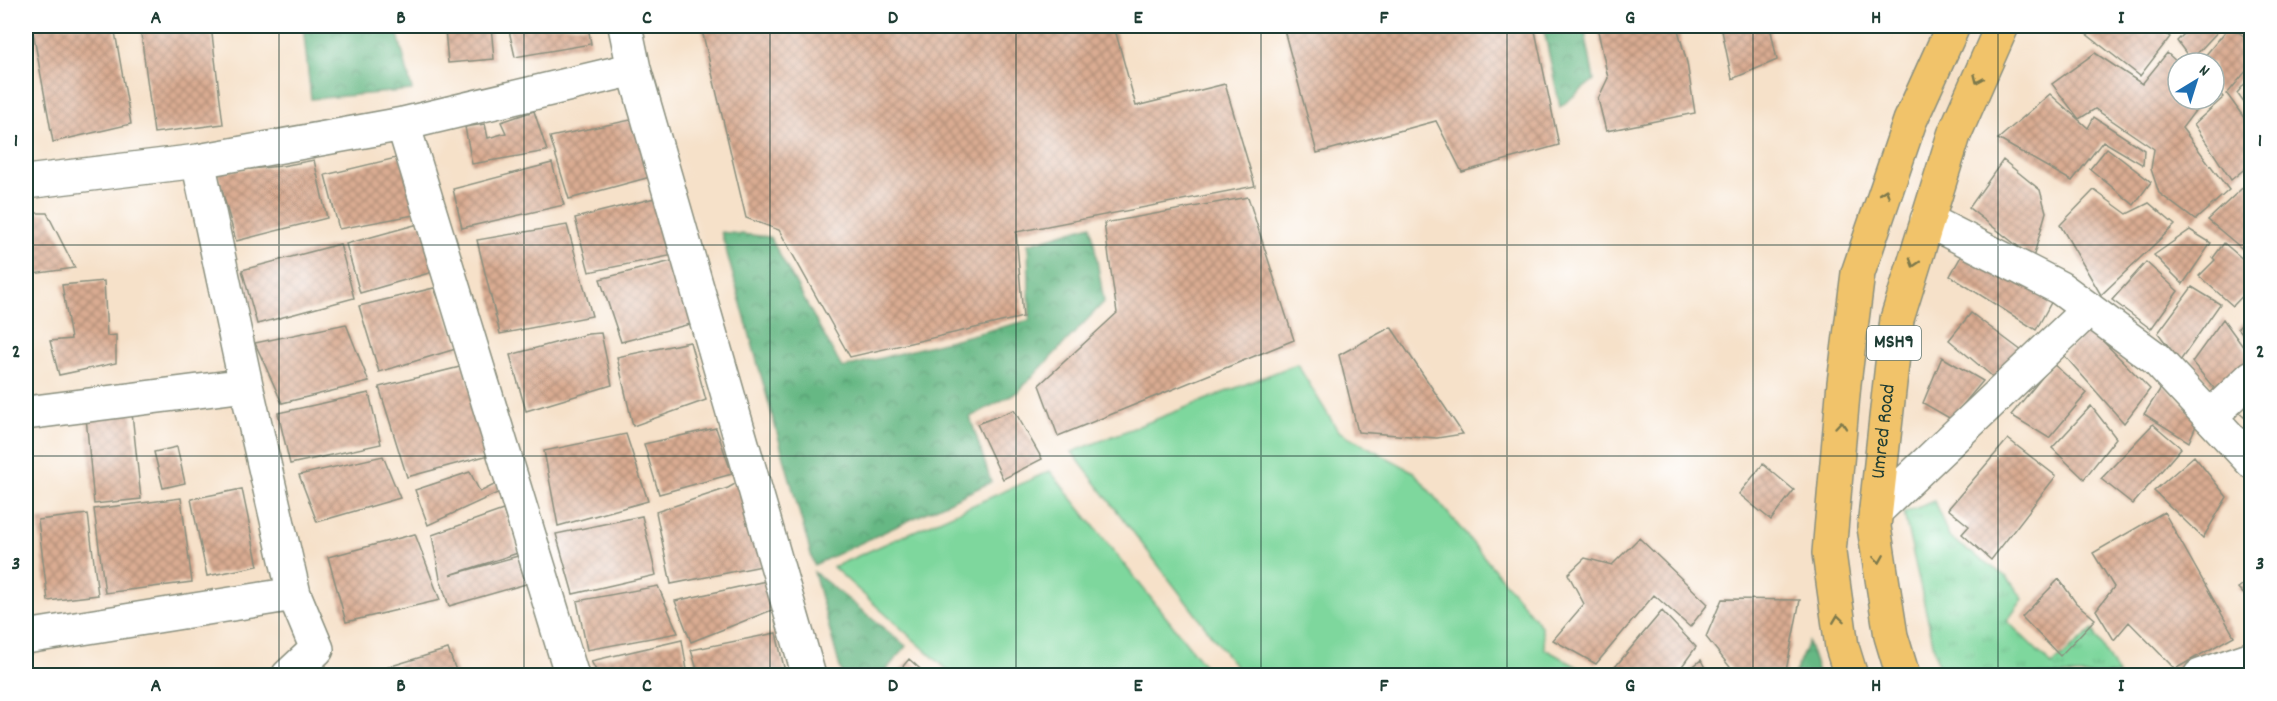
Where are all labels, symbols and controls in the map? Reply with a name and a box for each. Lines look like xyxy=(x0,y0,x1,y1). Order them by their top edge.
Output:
text: A xyxy=(151,5,162,33)
text: B xyxy=(396,5,406,33)
text: C xyxy=(642,5,652,33)
text: D xyxy=(888,5,899,33)
text: E xyxy=(1133,5,1143,33)
text: F xyxy=(1380,5,1390,33)
text: G xyxy=(1625,5,1635,33)
text: H xyxy=(1871,5,1881,33)
text: I xyxy=(2118,5,2125,33)
north arrow xyxy=(2166,51,2226,111)
text: N xyxy=(2194,60,2214,83)
one-way arrow xyxy=(1974,73,1986,84)
text: 1 xyxy=(14,128,18,156)
text: 1 xyxy=(2258,128,2262,156)
one-way arrow xyxy=(1878,188,1891,199)
one-way arrow xyxy=(1909,257,1921,268)
road number: MSH9 xyxy=(1867,326,1921,360)
text: 2 xyxy=(12,339,20,367)
text: 2 xyxy=(2256,339,2264,367)
street label: Umred Road xyxy=(1864,383,1905,481)
one-way arrow xyxy=(1834,420,1847,429)
text: 3 xyxy=(12,551,20,579)
text: 3 xyxy=(2256,551,2264,579)
one-way arrow xyxy=(1872,554,1884,563)
one-way arrow xyxy=(1833,614,1845,623)
text: A xyxy=(151,673,162,701)
text: B xyxy=(396,673,406,701)
text: C xyxy=(642,673,652,701)
text: D xyxy=(888,673,899,701)
text: E xyxy=(1133,673,1143,701)
text: F xyxy=(1380,673,1390,701)
text: G xyxy=(1625,673,1635,701)
text: H xyxy=(1871,673,1881,701)
text: I xyxy=(2118,673,2125,701)

